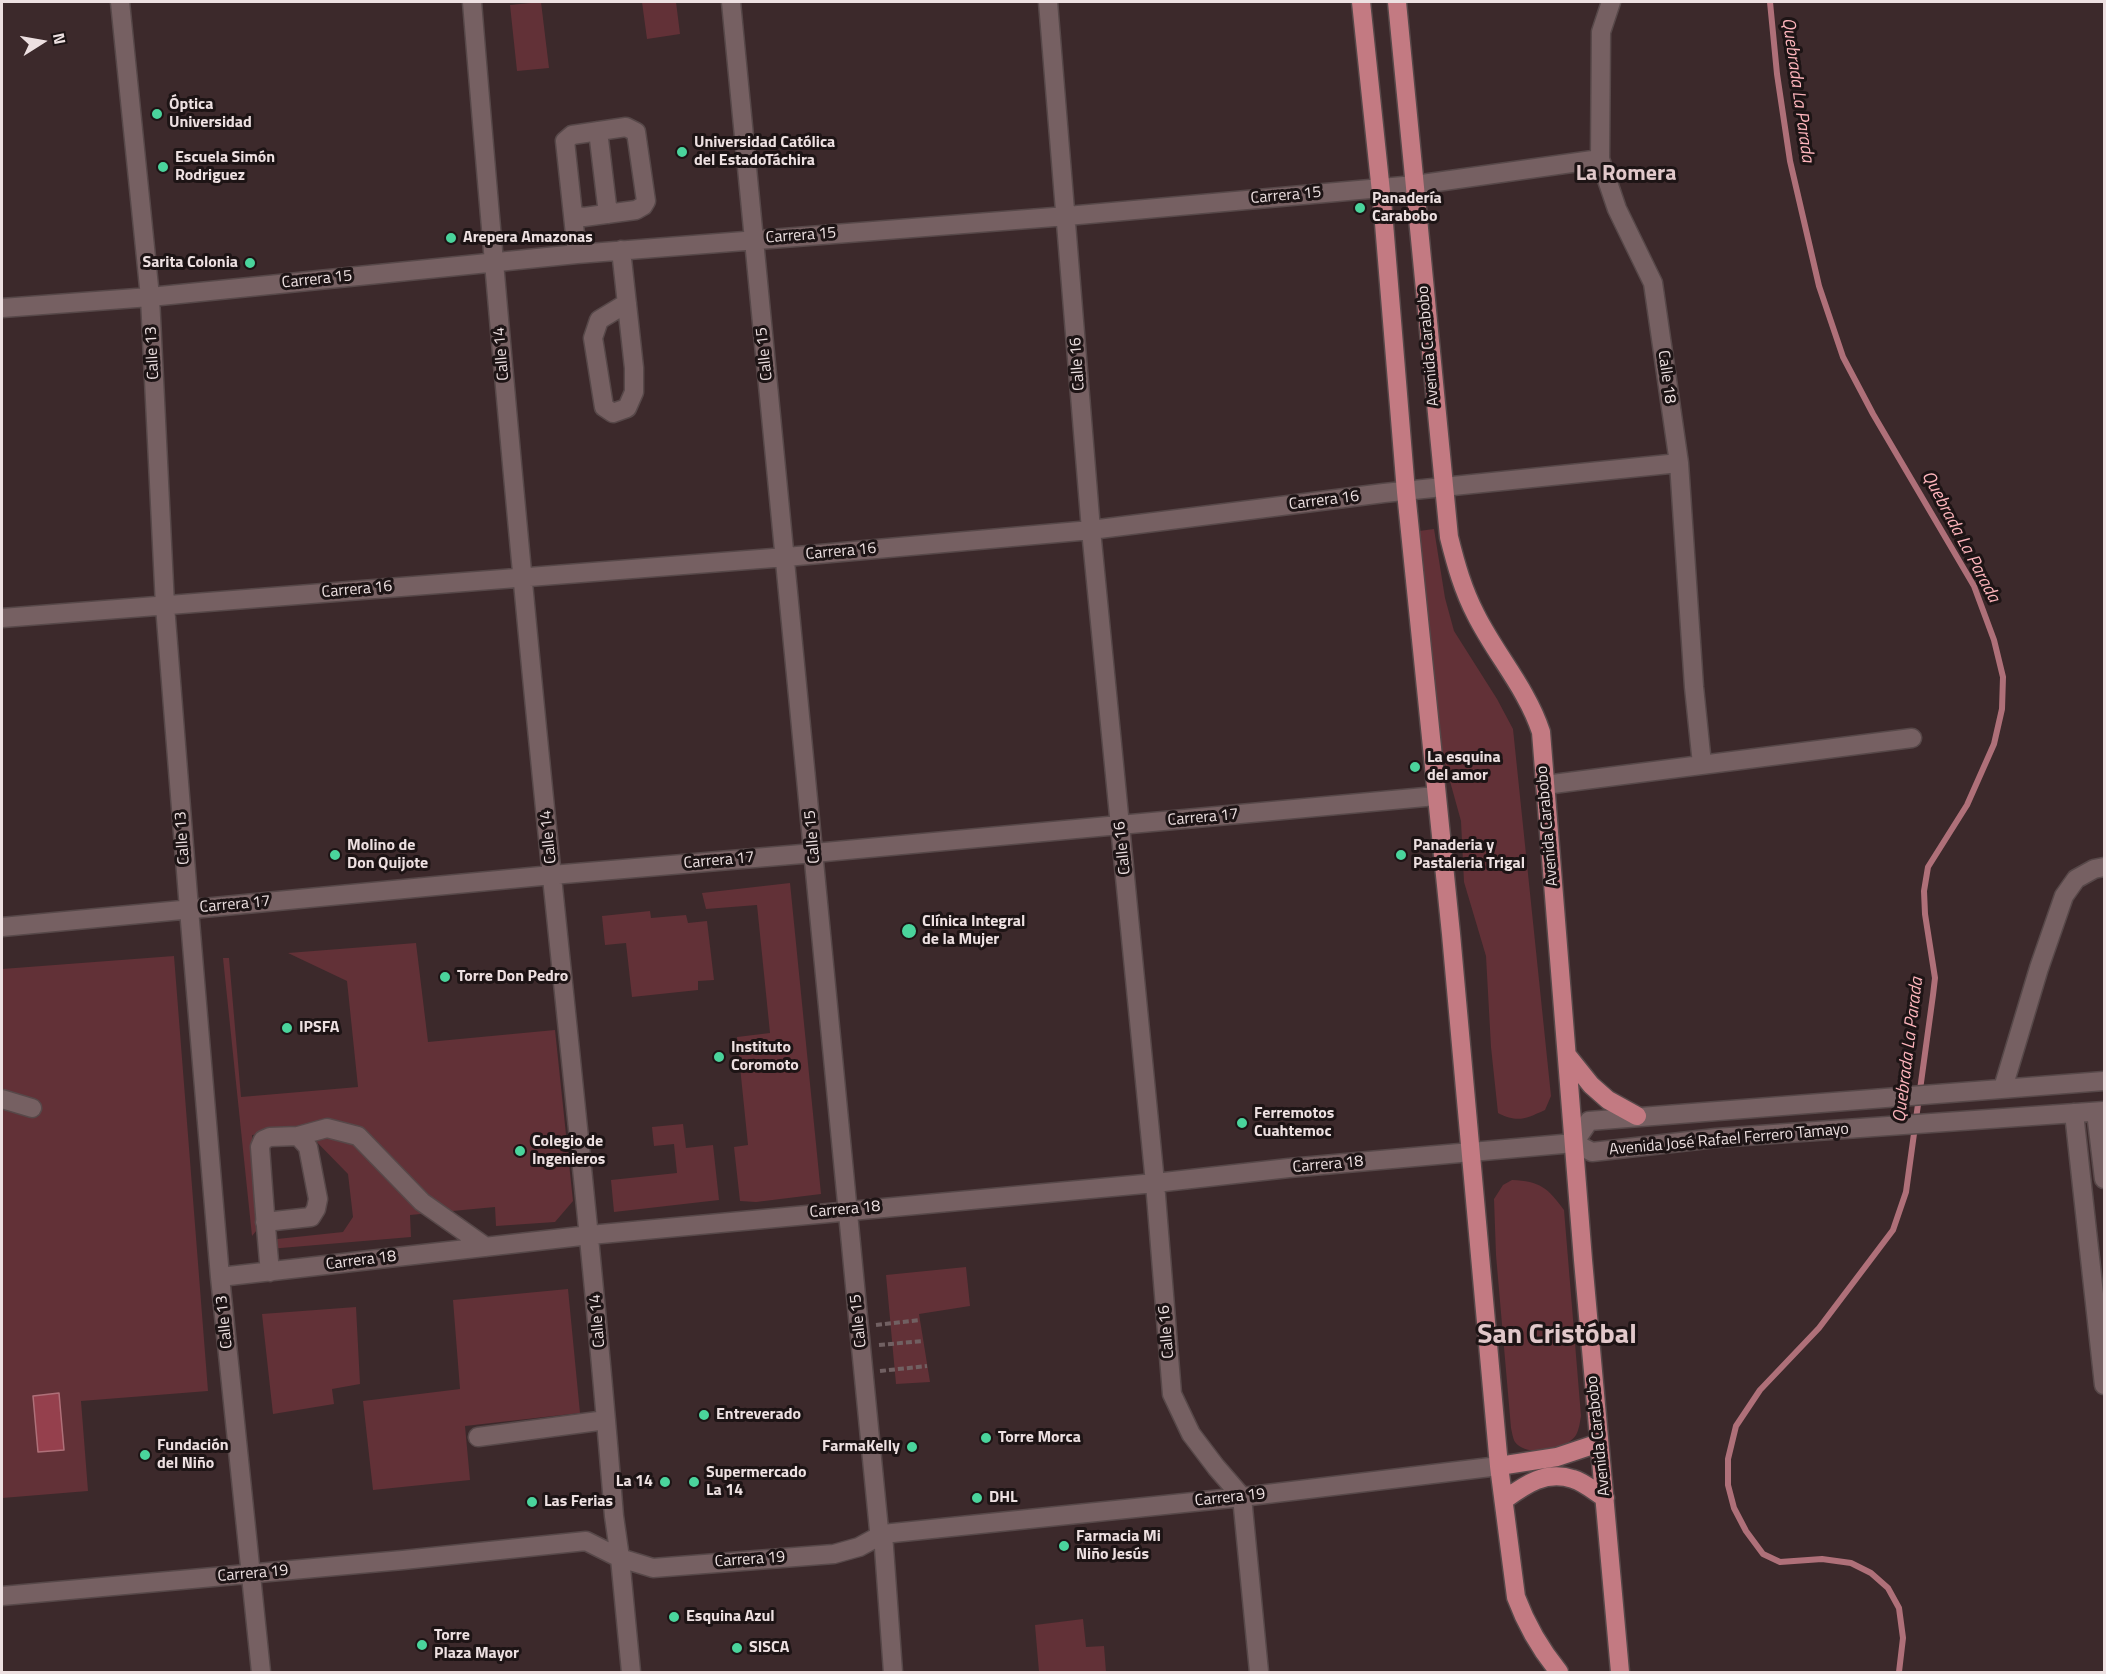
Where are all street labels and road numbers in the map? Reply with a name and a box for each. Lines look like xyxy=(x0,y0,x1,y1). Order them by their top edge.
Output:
street label: Carrera 15 xyxy=(1250,183,1322,209)
street label: Carrera 15 xyxy=(765,224,837,248)
street label: Carrera 15 xyxy=(281,267,353,293)
street label: Avenida Carabobo xyxy=(1414,285,1444,407)
street label: Calle 13 xyxy=(142,326,164,380)
street label: Calle 14 xyxy=(490,326,514,382)
street label: Calle 15 xyxy=(753,326,777,382)
street label: Calle 16 xyxy=(1067,337,1089,391)
street label: Calle 18 xyxy=(1653,349,1679,405)
street label: Carrera 16 xyxy=(1288,487,1360,515)
street label: Carrera 16 xyxy=(805,539,877,565)
street label: Carrera 16 xyxy=(321,577,393,603)
street label: Avenida Carabobo xyxy=(1533,765,1563,887)
street label: Carrera 17 xyxy=(1167,805,1239,831)
street label: Calle 14 xyxy=(537,809,561,865)
street label: Calle 15 xyxy=(801,809,825,865)
street label: Calle 13 xyxy=(172,811,194,865)
street label: Calle 16 xyxy=(1111,820,1135,876)
street label: Carrera 17 xyxy=(683,848,755,874)
street label: Carrera 17 xyxy=(199,892,271,918)
street label: Avenida José Rafael Ferrero Tamayo xyxy=(1608,1120,1850,1160)
street label: Carrera 18 xyxy=(1292,1152,1364,1178)
street label: Carrera 18 xyxy=(809,1197,881,1223)
street label: Carrera 18 xyxy=(325,1247,397,1275)
street label: Calle 14 xyxy=(586,1293,610,1349)
street label: Calle 15 xyxy=(847,1293,871,1349)
street label: Calle 13 xyxy=(213,1294,237,1350)
street label: Calle 16 xyxy=(1155,1304,1179,1360)
street label: Avenida Carabobo xyxy=(1583,1375,1615,1497)
street label: Carrera 19 xyxy=(1194,1485,1266,1511)
street label: Carrera 19 xyxy=(714,1548,786,1572)
street label: Carrera 19 xyxy=(217,1561,289,1587)

